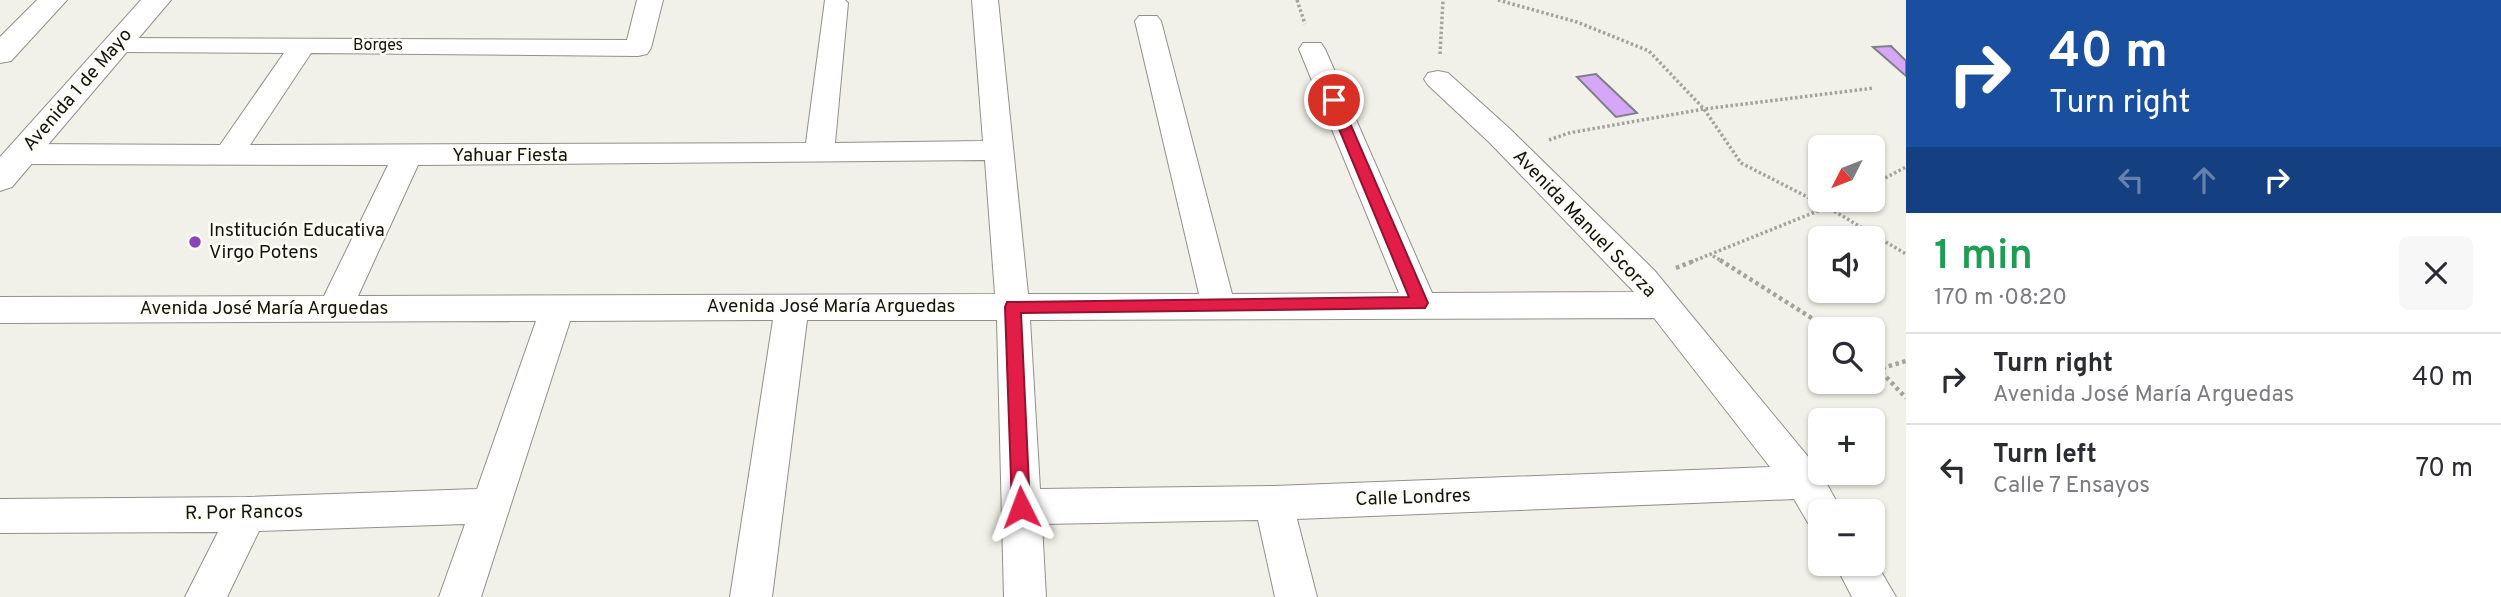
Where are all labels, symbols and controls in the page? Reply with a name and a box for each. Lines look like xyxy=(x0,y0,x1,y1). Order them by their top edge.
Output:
text: 40 m xyxy=(2049,23,2168,85)
street label: Avenida 1 de Mayo xyxy=(18,24,138,156)
icon: right xyxy=(1934,28,2025,119)
street label: Borges xyxy=(353,36,403,56)
pin xyxy=(1304,70,1364,130)
icon: arrive xyxy=(1315,81,1353,119)
text: Turn right xyxy=(2049,84,2191,124)
north arrow xyxy=(1808,135,1885,212)
map controls xyxy=(1808,135,1885,576)
street label: Yahuar Fiesta xyxy=(452,144,568,168)
street label: Avenida Manuel Scorza xyxy=(1507,145,1661,303)
icon: left xyxy=(2112,161,2150,199)
icon: ahead xyxy=(2185,161,2223,199)
icon: right xyxy=(2258,161,2296,199)
place label: Institución Educativa Virgo Potens xyxy=(209,219,385,265)
button: sound xyxy=(1808,226,1885,303)
text: 1 min xyxy=(1934,231,2033,284)
marker: Institución Educativa Virgo Potens xyxy=(187,234,203,250)
button: close xyxy=(2399,236,2473,310)
text: 170 m · 08:20 xyxy=(1934,284,2067,313)
street label: Avenida José María Arguedas xyxy=(707,295,955,319)
street label: Avenida José María Arguedas xyxy=(140,297,388,321)
button: search xyxy=(1808,317,1885,394)
text: Turn right xyxy=(1993,348,2113,381)
icon: right xyxy=(1934,360,1972,398)
text: 40 m xyxy=(2412,362,2473,395)
text: Avenida José María Arguedas xyxy=(1993,381,2294,410)
button: + xyxy=(1808,408,1885,485)
text: Turn left xyxy=(1993,439,2097,472)
icon: left xyxy=(1934,451,1972,489)
text: 70 m xyxy=(2415,453,2473,486)
position arrow xyxy=(984,470,1058,544)
text: Calle 7 Ensayos xyxy=(1993,472,2150,501)
street label: Calle Londres xyxy=(1355,484,1471,512)
button: − xyxy=(1808,499,1885,576)
street label: R. Por Rancos xyxy=(185,500,303,526)

